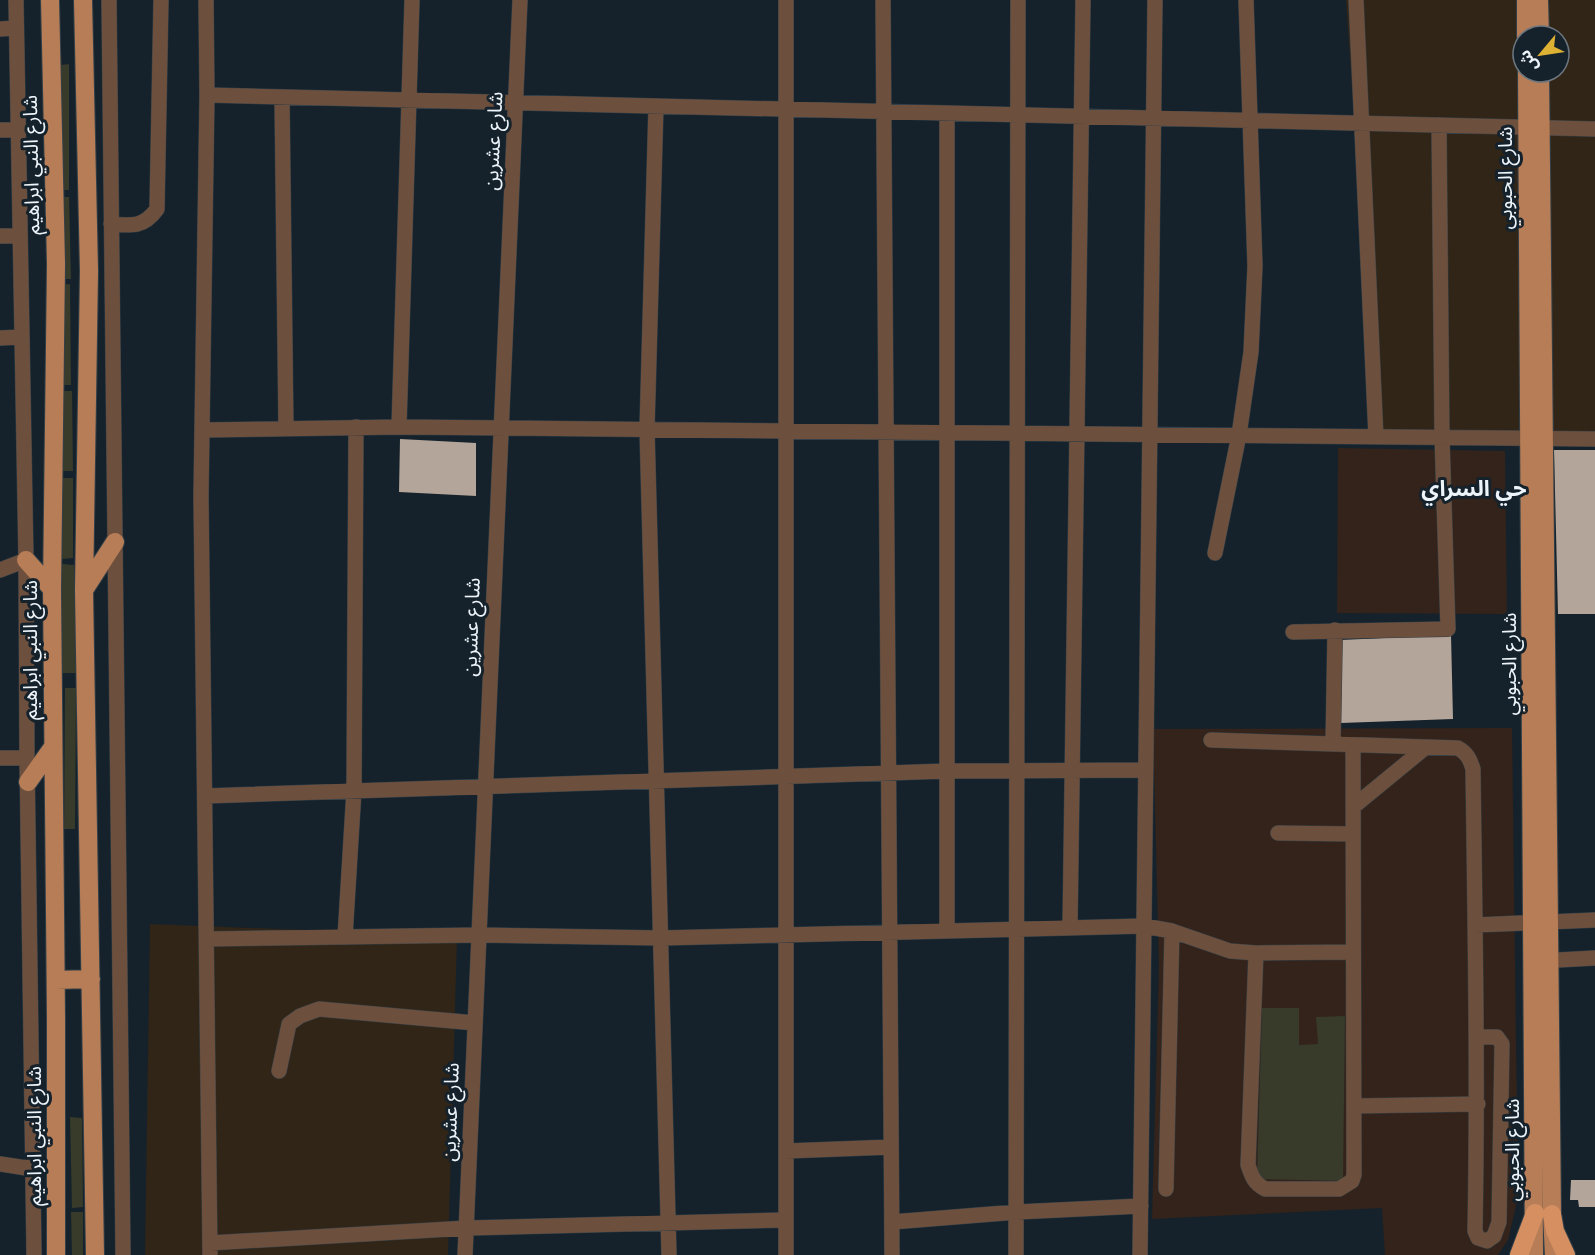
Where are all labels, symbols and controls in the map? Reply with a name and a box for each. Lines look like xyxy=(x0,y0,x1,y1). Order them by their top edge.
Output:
north arrow xyxy=(1511,24,1571,84)
text: ش xyxy=(1514,47,1542,76)
street label: شارع عشرين xyxy=(477,91,511,191)
street label: شارع النبي ابراهيم xyxy=(17,95,48,235)
street label: شارع الحبوبي xyxy=(1492,126,1521,230)
district label: حي السراي xyxy=(1421,474,1527,506)
street label: شارع عشرين xyxy=(456,577,488,677)
street label: شارع النبي ابراهيم xyxy=(17,580,46,720)
street label: شارع الحبوبي xyxy=(1496,612,1525,716)
street label: شارع عشرين xyxy=(435,1062,467,1162)
street label: شارع النبي ابراهيم xyxy=(21,1066,50,1206)
street label: شارع الحبوبي xyxy=(1499,1098,1528,1202)

